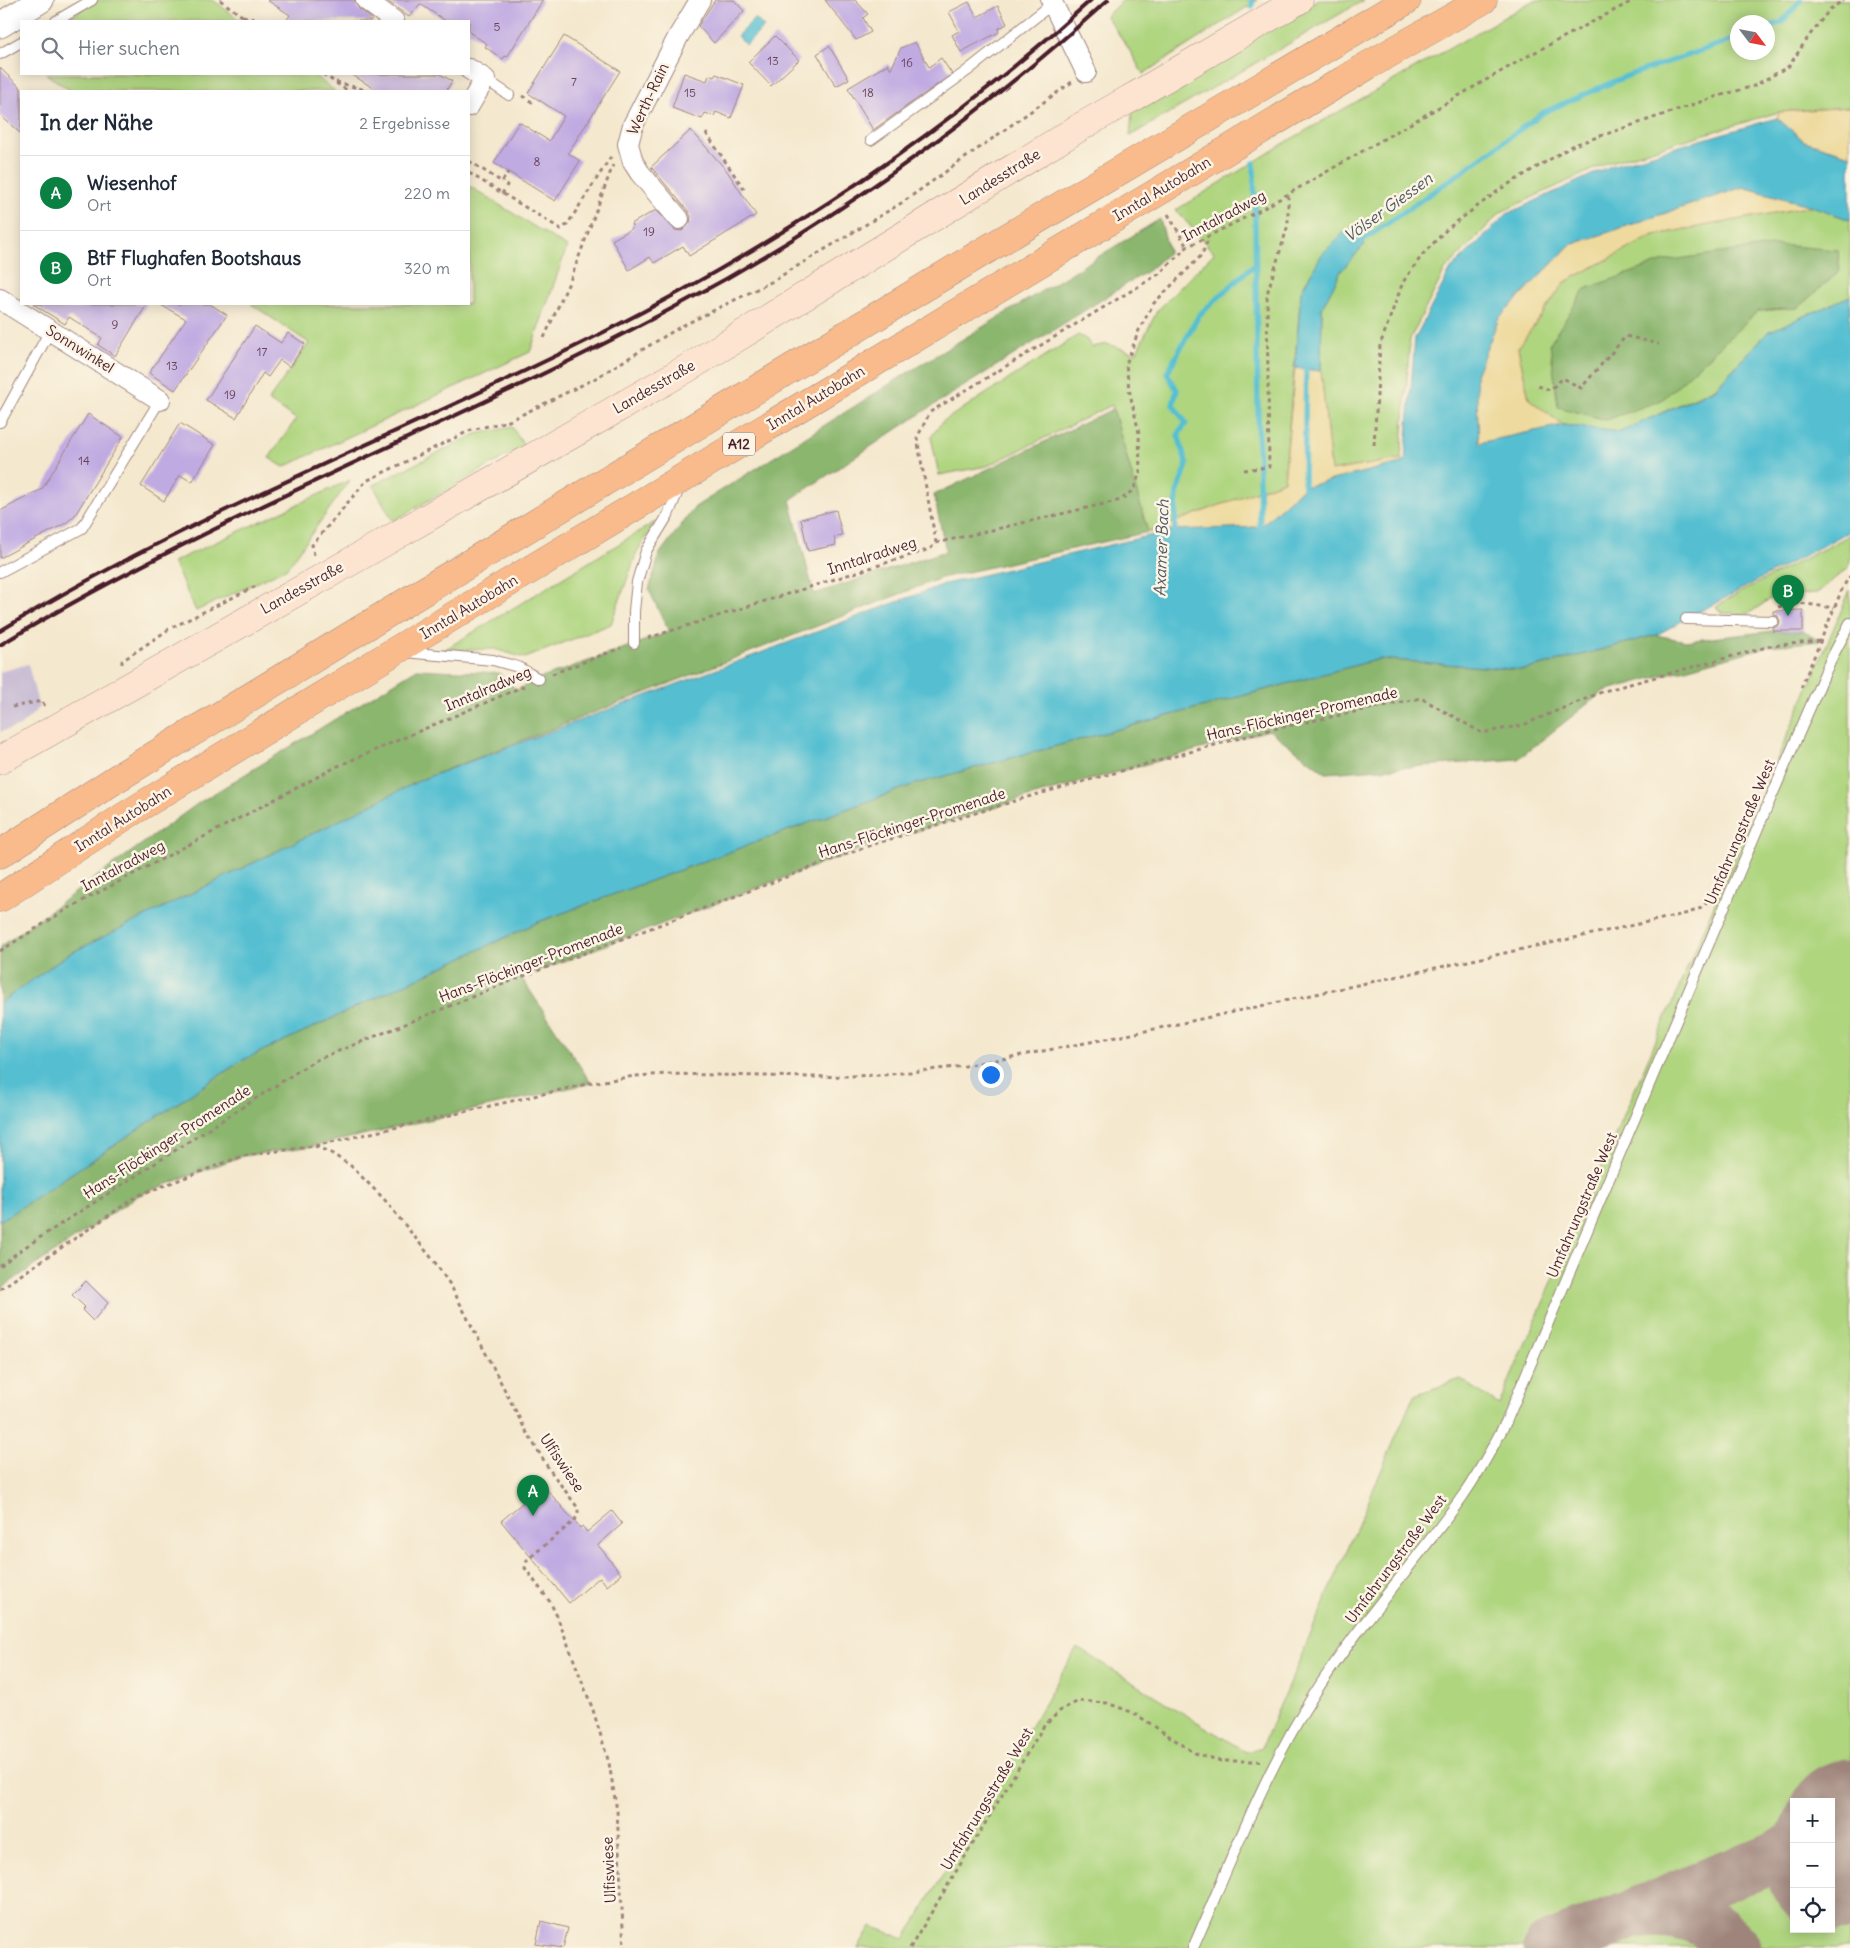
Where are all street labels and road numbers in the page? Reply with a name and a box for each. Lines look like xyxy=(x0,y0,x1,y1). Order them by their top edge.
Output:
street label: Werth-Rain xyxy=(623,59,673,138)
street label: Landesstraße xyxy=(956,144,1044,209)
street label: Inntal Autobahn xyxy=(1110,152,1214,225)
street label: Inntalradweg xyxy=(1179,186,1269,246)
street label: Sonnwinkel xyxy=(43,320,118,377)
street label: Landesstraße xyxy=(609,355,698,418)
street label: Inntal Autobahn xyxy=(764,361,868,434)
road number: A12 xyxy=(723,432,755,456)
street label: Inntalradweg xyxy=(825,532,919,579)
street label: Landesstraße xyxy=(257,557,346,618)
street label: Inntal Autobahn xyxy=(417,570,521,643)
street label: Inntalradweg xyxy=(442,662,534,715)
street label: Hans-Flöckinger-Promenade xyxy=(1204,682,1399,745)
street label: Umfahrungstraße West xyxy=(1700,756,1779,907)
street label: Inntal Autobahn xyxy=(71,781,175,856)
street label: Hans-Flöckinger-Promenade xyxy=(816,783,1008,862)
street label: Inntalradweg xyxy=(78,836,168,896)
street label: Hans-Flöckinger-Promenade xyxy=(436,919,625,1006)
street label: Hans-Flöckinger-Promenade xyxy=(80,1080,254,1203)
street label: Umfahrungstraße West xyxy=(1542,1129,1621,1280)
street label: Ulfiswiese xyxy=(536,1430,589,1496)
street label: Umfahrungstraße West xyxy=(1341,1491,1450,1627)
street label: Umfahrungsstraße West xyxy=(936,1724,1037,1874)
street label: Ulfiswiese xyxy=(597,1836,620,1904)

